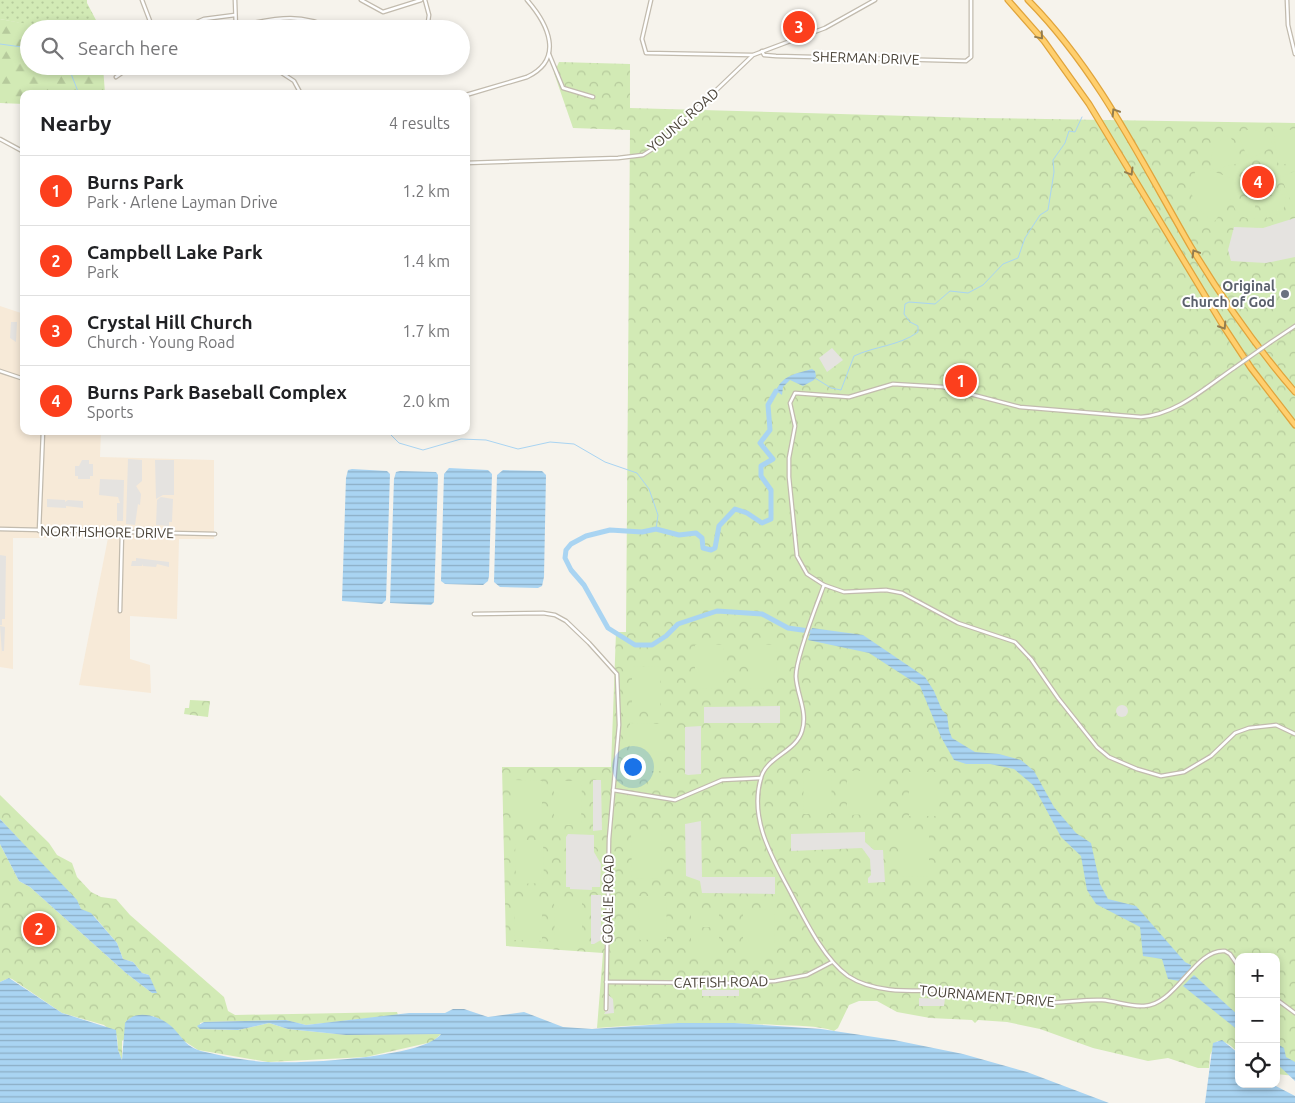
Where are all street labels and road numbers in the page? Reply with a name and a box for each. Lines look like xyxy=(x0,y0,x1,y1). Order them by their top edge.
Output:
street label: SHERMAN DRIVE xyxy=(812,48,920,68)
street label: YOUNG ROAD xyxy=(644,85,722,155)
street label: NORTHSHORE DRIVE xyxy=(40,523,174,541)
street label: GOALIE ROAD xyxy=(599,854,617,944)
street label: CATFISH ROAD xyxy=(674,973,769,991)
street label: TOURNAMENT DRIVE xyxy=(919,982,1055,1010)

